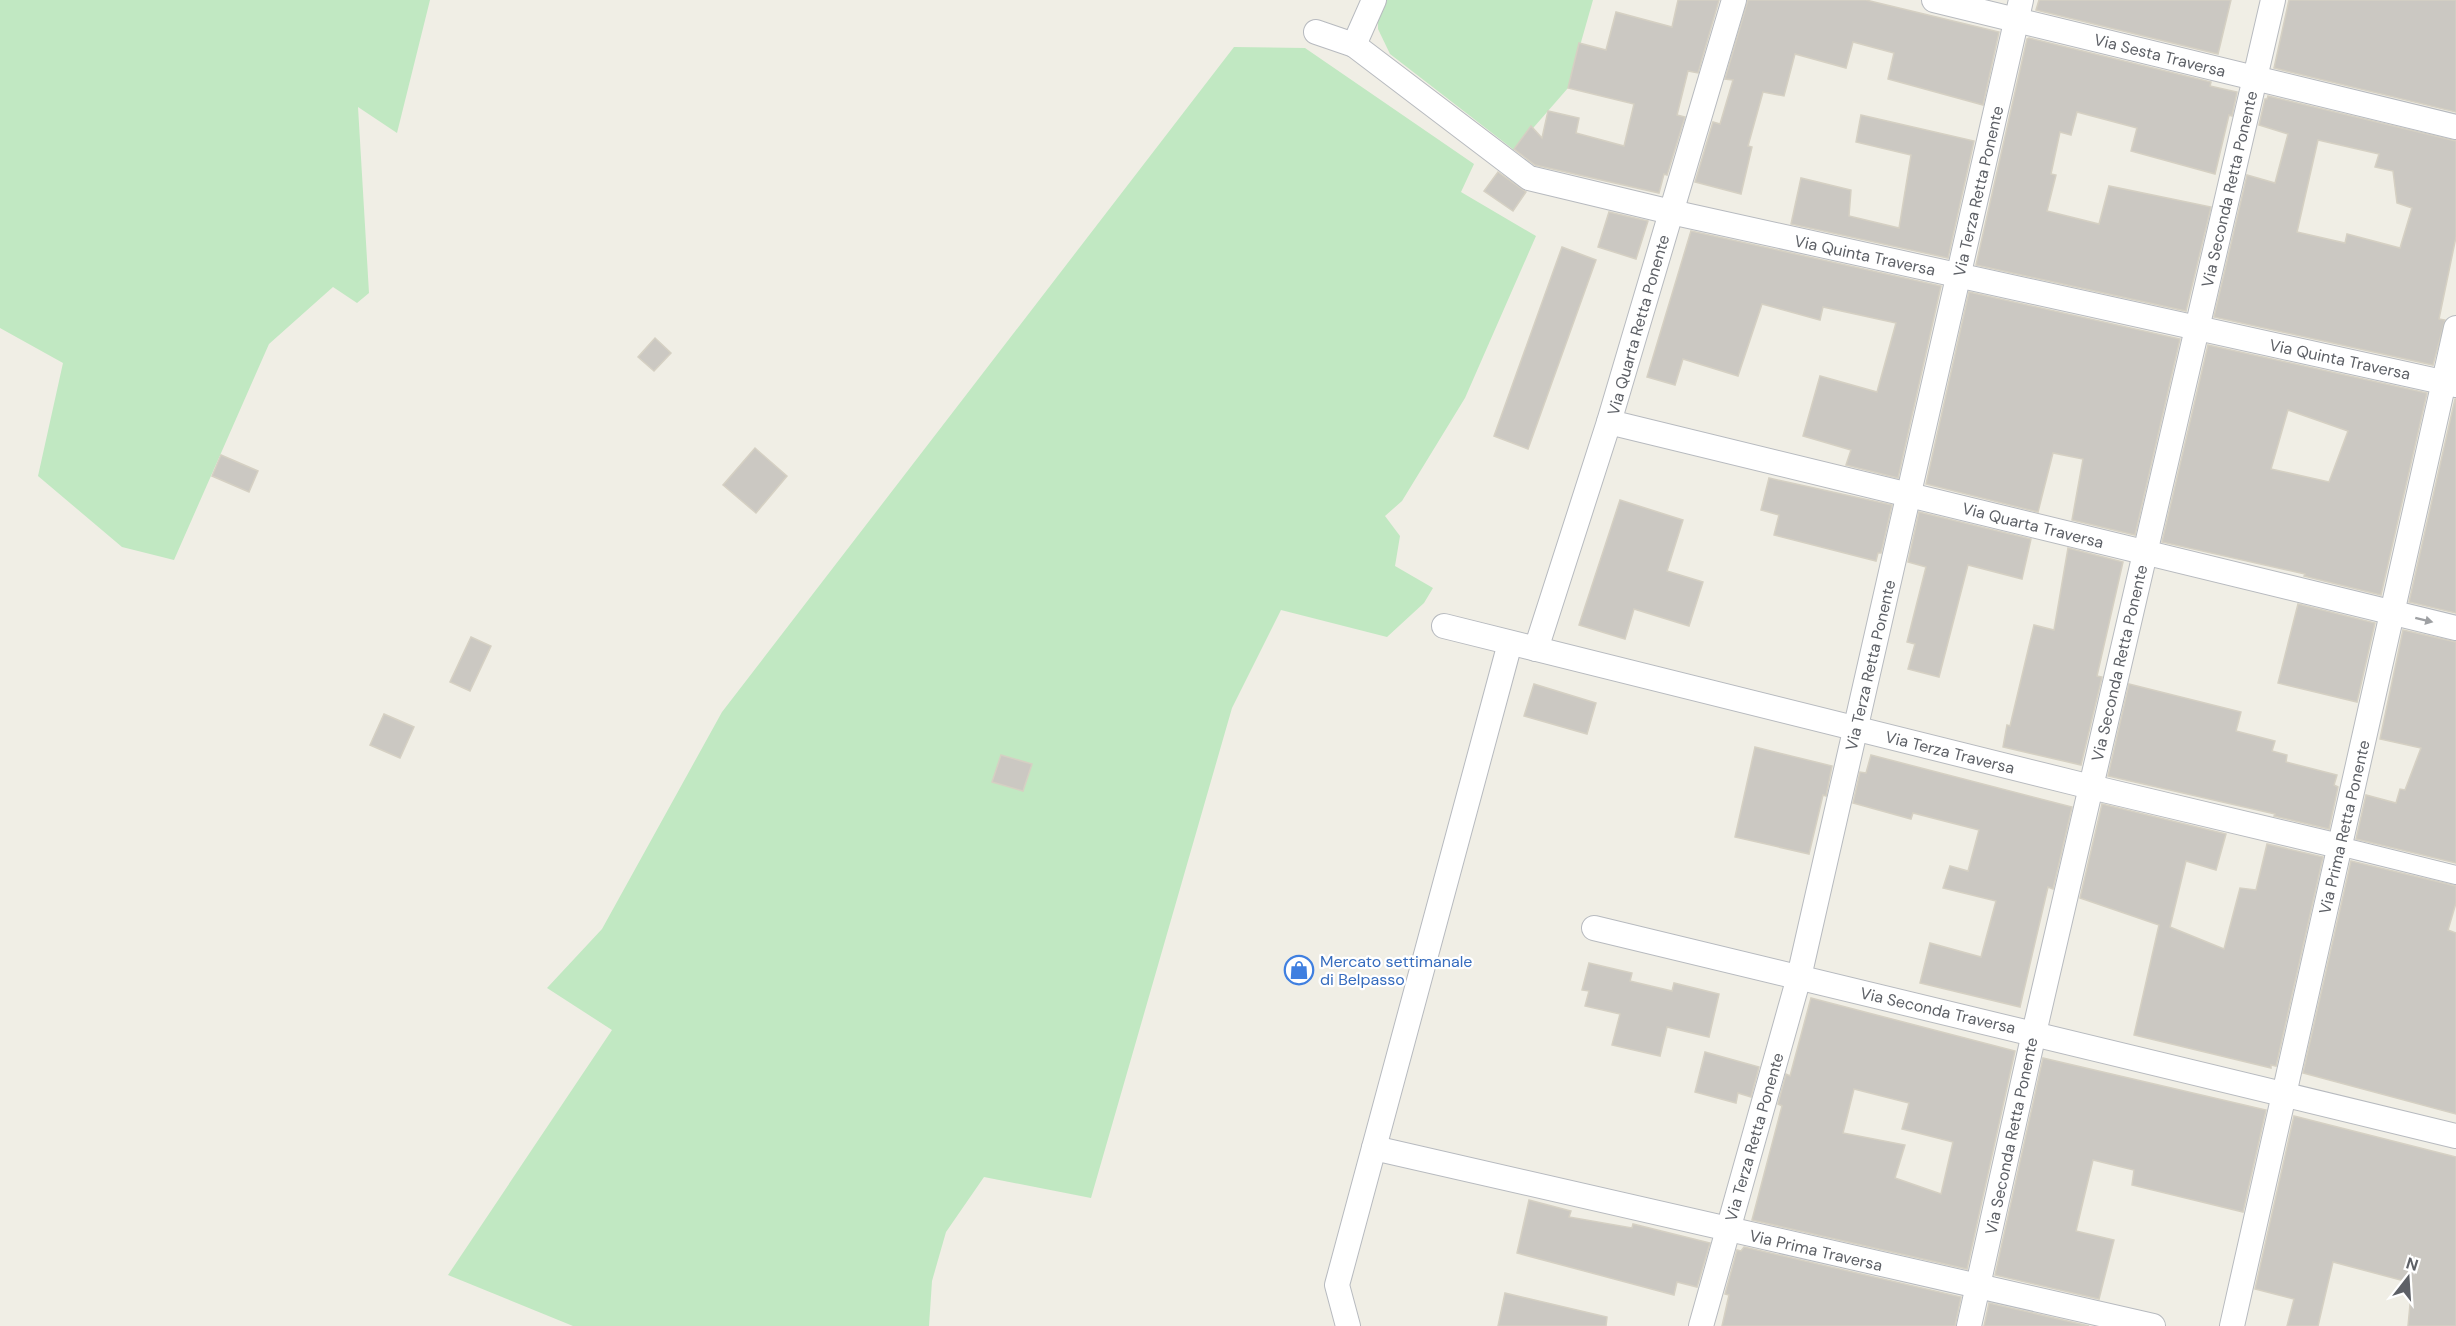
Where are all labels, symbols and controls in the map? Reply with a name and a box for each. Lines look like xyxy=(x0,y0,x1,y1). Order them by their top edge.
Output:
street label: Via Sesta Traversa xyxy=(2092,29,2228,82)
street label: Via Seconda Retta Ponente xyxy=(2197,89,2262,289)
street label: Via Terza Retta Ponente xyxy=(1949,104,2008,279)
street label: Via Quinta Traversa xyxy=(1793,230,1937,281)
street label: Via Quarta Retta Ponente xyxy=(1603,232,1674,418)
street label: Via Quinta Traversa xyxy=(2268,334,2412,385)
street label: Via Quarta Traversa xyxy=(1960,498,2106,553)
street label: Via Seconda Retta Ponente xyxy=(2087,563,2152,763)
street label: Via Terza Retta Ponente xyxy=(1841,578,1900,753)
one-way arrow xyxy=(2415,615,2433,625)
street label: Via Terza Traversa xyxy=(1883,726,2017,779)
street label: Via Prima Retta Ponente xyxy=(2314,738,2375,916)
place label: Mercato settimanale di Belpasso xyxy=(1320,951,1472,990)
shop icon: Mercato settimanale di Belpasso xyxy=(1283,954,1315,986)
street label: Via Seconda Traversa xyxy=(1858,982,2018,1039)
street label: Via Seconda Retta Ponente xyxy=(1980,1036,2043,1237)
street label: Via Terza Retta Ponente xyxy=(1720,1050,1789,1224)
street label: Via Prima Traversa xyxy=(1747,1225,1884,1276)
north arrow xyxy=(2378,1248,2438,1308)
text: N xyxy=(2404,1252,2421,1276)

